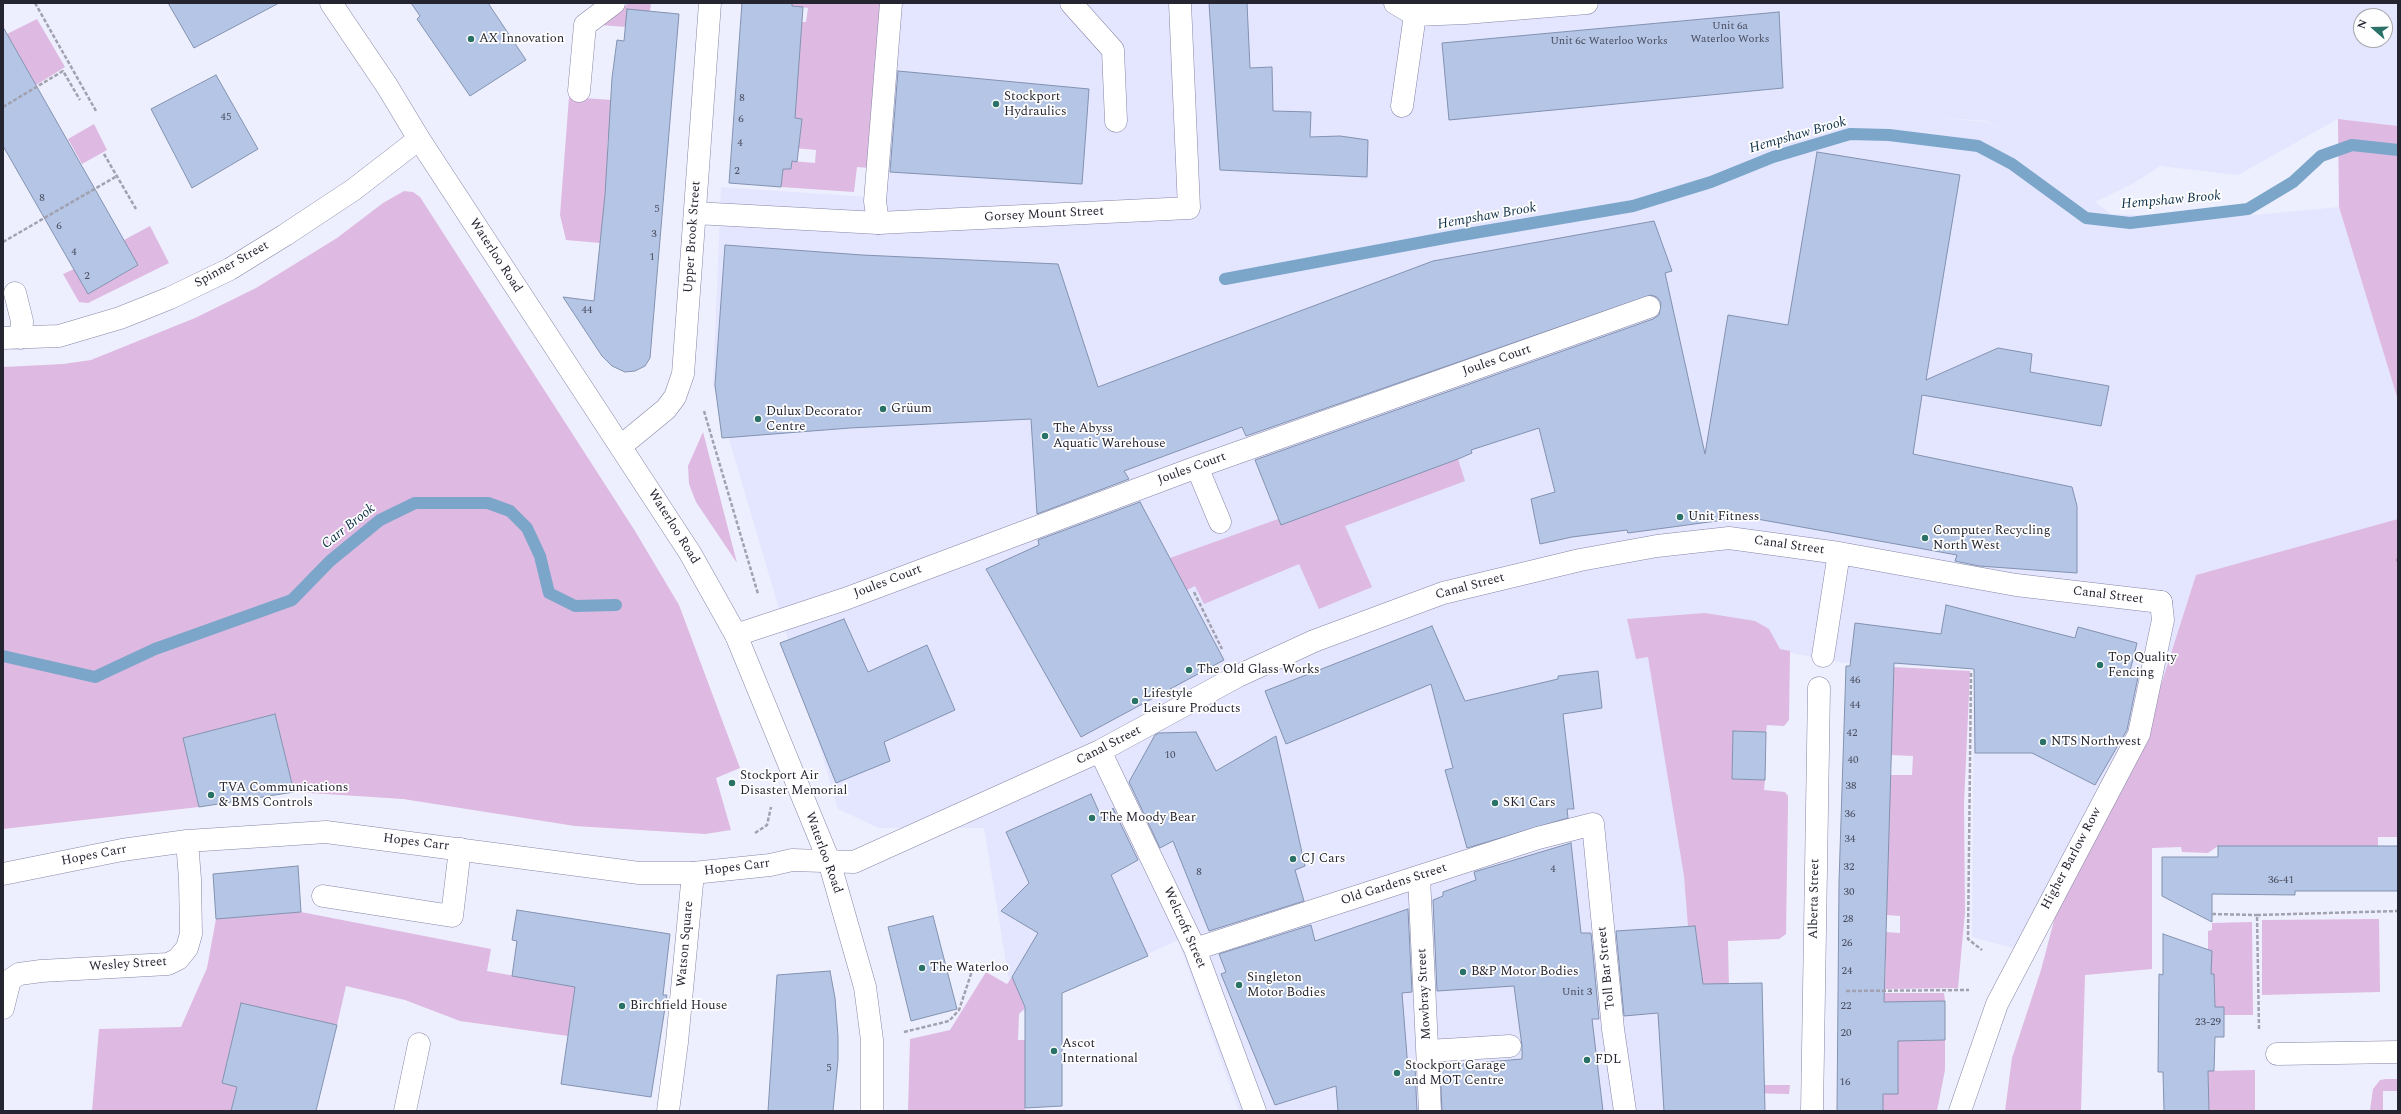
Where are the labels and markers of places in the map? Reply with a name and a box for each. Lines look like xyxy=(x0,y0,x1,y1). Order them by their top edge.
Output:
place label: AX Innovation xyxy=(479,31,564,47)
marker: AX Innovation xyxy=(466,34,476,44)
place label: Stockport Hydraulics xyxy=(1004,89,1067,120)
marker: Stockport Hydraulics xyxy=(991,99,1001,109)
place label: Grüum xyxy=(891,401,932,417)
place label: Dulux Decorator Centre xyxy=(766,404,862,435)
marker: Grüum xyxy=(878,404,888,414)
marker: Dulux Decorator Centre xyxy=(753,414,763,424)
place label: The Abyss Aquatic Warehouse xyxy=(1053,421,1166,452)
marker: The Abyss Aquatic Warehouse xyxy=(1040,431,1050,441)
place label: Unit Fitness xyxy=(1688,509,1759,525)
marker: Unit Fitness xyxy=(1675,512,1685,522)
place label: Computer Recycling North West xyxy=(1933,523,2051,554)
marker: Computer Recycling North West xyxy=(1920,533,1930,543)
place label: Top Quality Fencing xyxy=(2108,650,2177,681)
marker: Top Quality Fencing xyxy=(2095,660,2105,670)
place label: The Old Glass Works xyxy=(1197,662,1319,678)
marker: The Old Glass Works xyxy=(1184,665,1194,675)
place label: Lifestyle Leisure Products xyxy=(1143,686,1241,717)
marker: Lifestyle Leisure Products xyxy=(1130,696,1140,706)
place label: NTS Northwest xyxy=(2051,734,2141,750)
marker: NTS Northwest xyxy=(2038,737,2048,747)
place label: Stockport Air Disaster Memorial xyxy=(740,768,847,799)
marker: Stockport Air Disaster Memorial xyxy=(727,778,737,788)
place label: TVA Communications & BMS Controls xyxy=(219,780,348,811)
marker: TVA Communications & BMS Controls xyxy=(206,790,216,800)
place label: SK1 Cars xyxy=(1503,795,1556,811)
marker: SK1 Cars xyxy=(1490,798,1500,808)
place label: The Moody Bear xyxy=(1100,810,1196,826)
marker: The Moody Bear xyxy=(1087,813,1097,823)
place label: CJ Cars xyxy=(1301,851,1345,867)
marker: CJ Cars xyxy=(1288,854,1298,864)
place label: The Waterloo xyxy=(930,960,1009,976)
marker: The Waterloo xyxy=(917,963,927,973)
place label: B&P Motor Bodies xyxy=(1471,964,1579,980)
marker: B&P Motor Bodies xyxy=(1458,967,1468,977)
place label: Singleton Motor Bodies xyxy=(1247,970,1326,1001)
marker: Singleton Motor Bodies xyxy=(1234,980,1244,990)
place label: Birchfield House xyxy=(630,998,727,1014)
marker: Birchfield House xyxy=(617,1001,627,1011)
place label: Ascot International xyxy=(1062,1036,1138,1067)
marker: Ascot International xyxy=(1049,1046,1059,1056)
place label: FDL xyxy=(1595,1052,1621,1068)
marker: FDL xyxy=(1582,1055,1592,1065)
place label: Stockport Garage and MOT Centre xyxy=(1405,1058,1506,1089)
marker: Stockport Garage and MOT Centre xyxy=(1392,1068,1402,1078)

